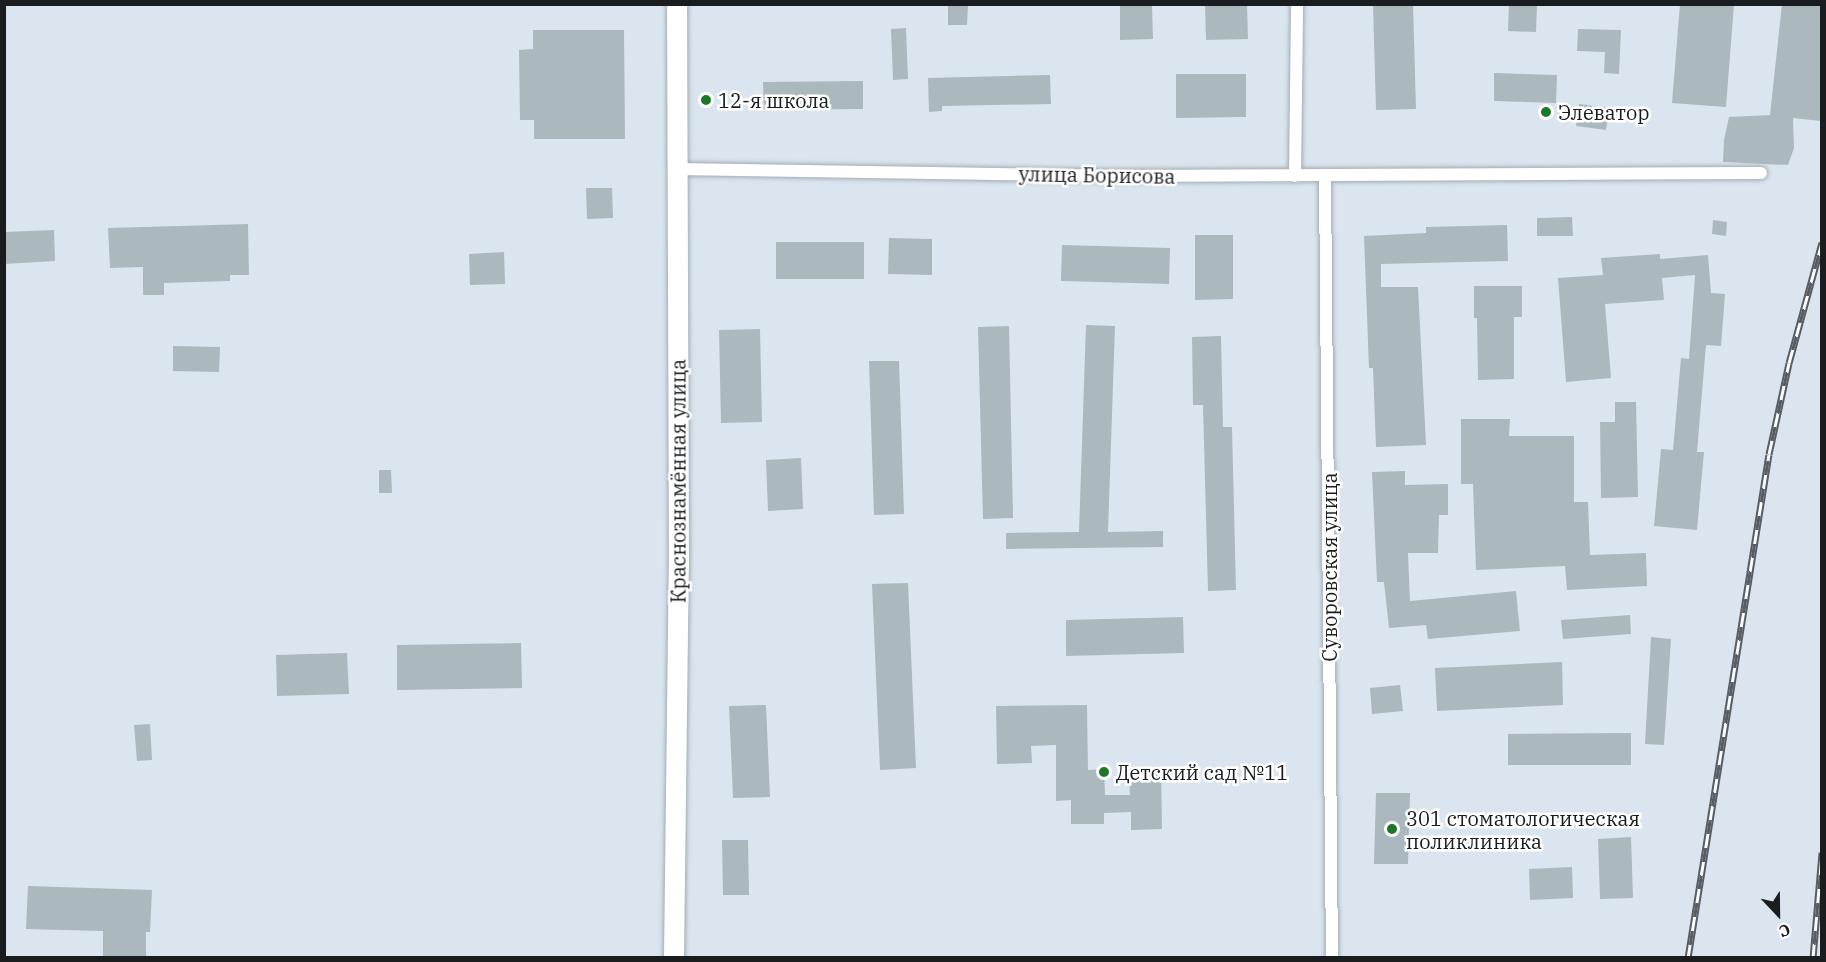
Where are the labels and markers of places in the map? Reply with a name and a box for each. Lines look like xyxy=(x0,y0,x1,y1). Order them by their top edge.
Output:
place label: 12-я школа xyxy=(718,88,829,112)
marker: 12-я школа xyxy=(699,93,713,107)
place label: Элеватор xyxy=(1558,100,1649,124)
marker: Элеватор xyxy=(1539,105,1553,119)
place label: Детский сад №11 xyxy=(1116,760,1288,784)
marker: Детский сад №11 xyxy=(1097,765,1111,779)
place label: 301 стоматологическая поликлиника xyxy=(1406,806,1640,853)
marker: 301 стоматологическая поликлиника xyxy=(1383,820,1401,838)

